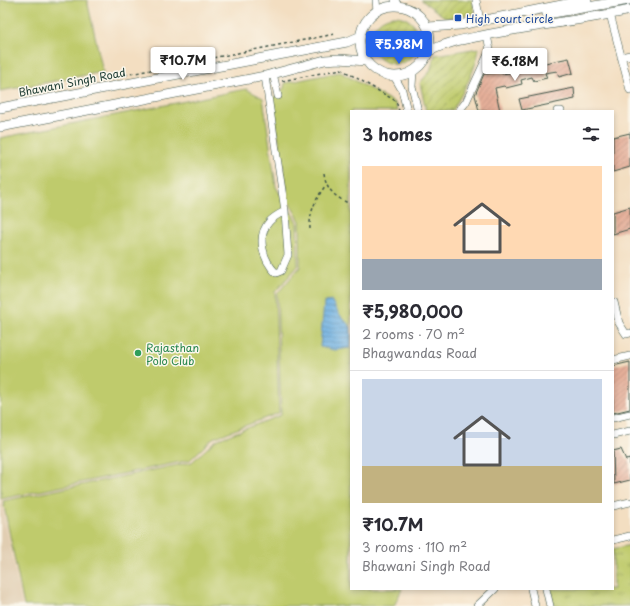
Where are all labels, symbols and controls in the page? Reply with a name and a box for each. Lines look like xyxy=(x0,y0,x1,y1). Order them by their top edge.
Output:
place label: High court circle xyxy=(466,10,554,27)
marker: High court circle xyxy=(453,13,463,23)
pin: ₹5.98M xyxy=(366,31,432,65)
text: ₹5.98M xyxy=(375,34,423,53)
pin: ₹10.7M xyxy=(150,47,216,81)
pin: ₹6.18M xyxy=(482,48,548,82)
text: ₹10.7M xyxy=(160,50,207,69)
text: ₹6.18M xyxy=(491,51,539,70)
street label: Bhawani Singh Road xyxy=(17,63,127,101)
text: 3 homes xyxy=(362,121,432,147)
icon: filters xyxy=(580,123,602,145)
icon: home xyxy=(446,192,518,264)
text: ₹5,980,000 xyxy=(362,298,463,324)
text: 2 rooms · 70 m² xyxy=(362,324,465,343)
place label: Rajasthan Polo Club xyxy=(146,339,199,369)
text: Bhagwandas Road xyxy=(362,343,477,362)
marker: Rajasthan Polo Club xyxy=(133,348,143,358)
icon: home xyxy=(446,405,518,477)
text: ₹10.7M xyxy=(362,511,423,537)
text: 3 rooms · 110 m² xyxy=(362,537,467,556)
text: Bhawani Singh Road xyxy=(362,556,491,575)

